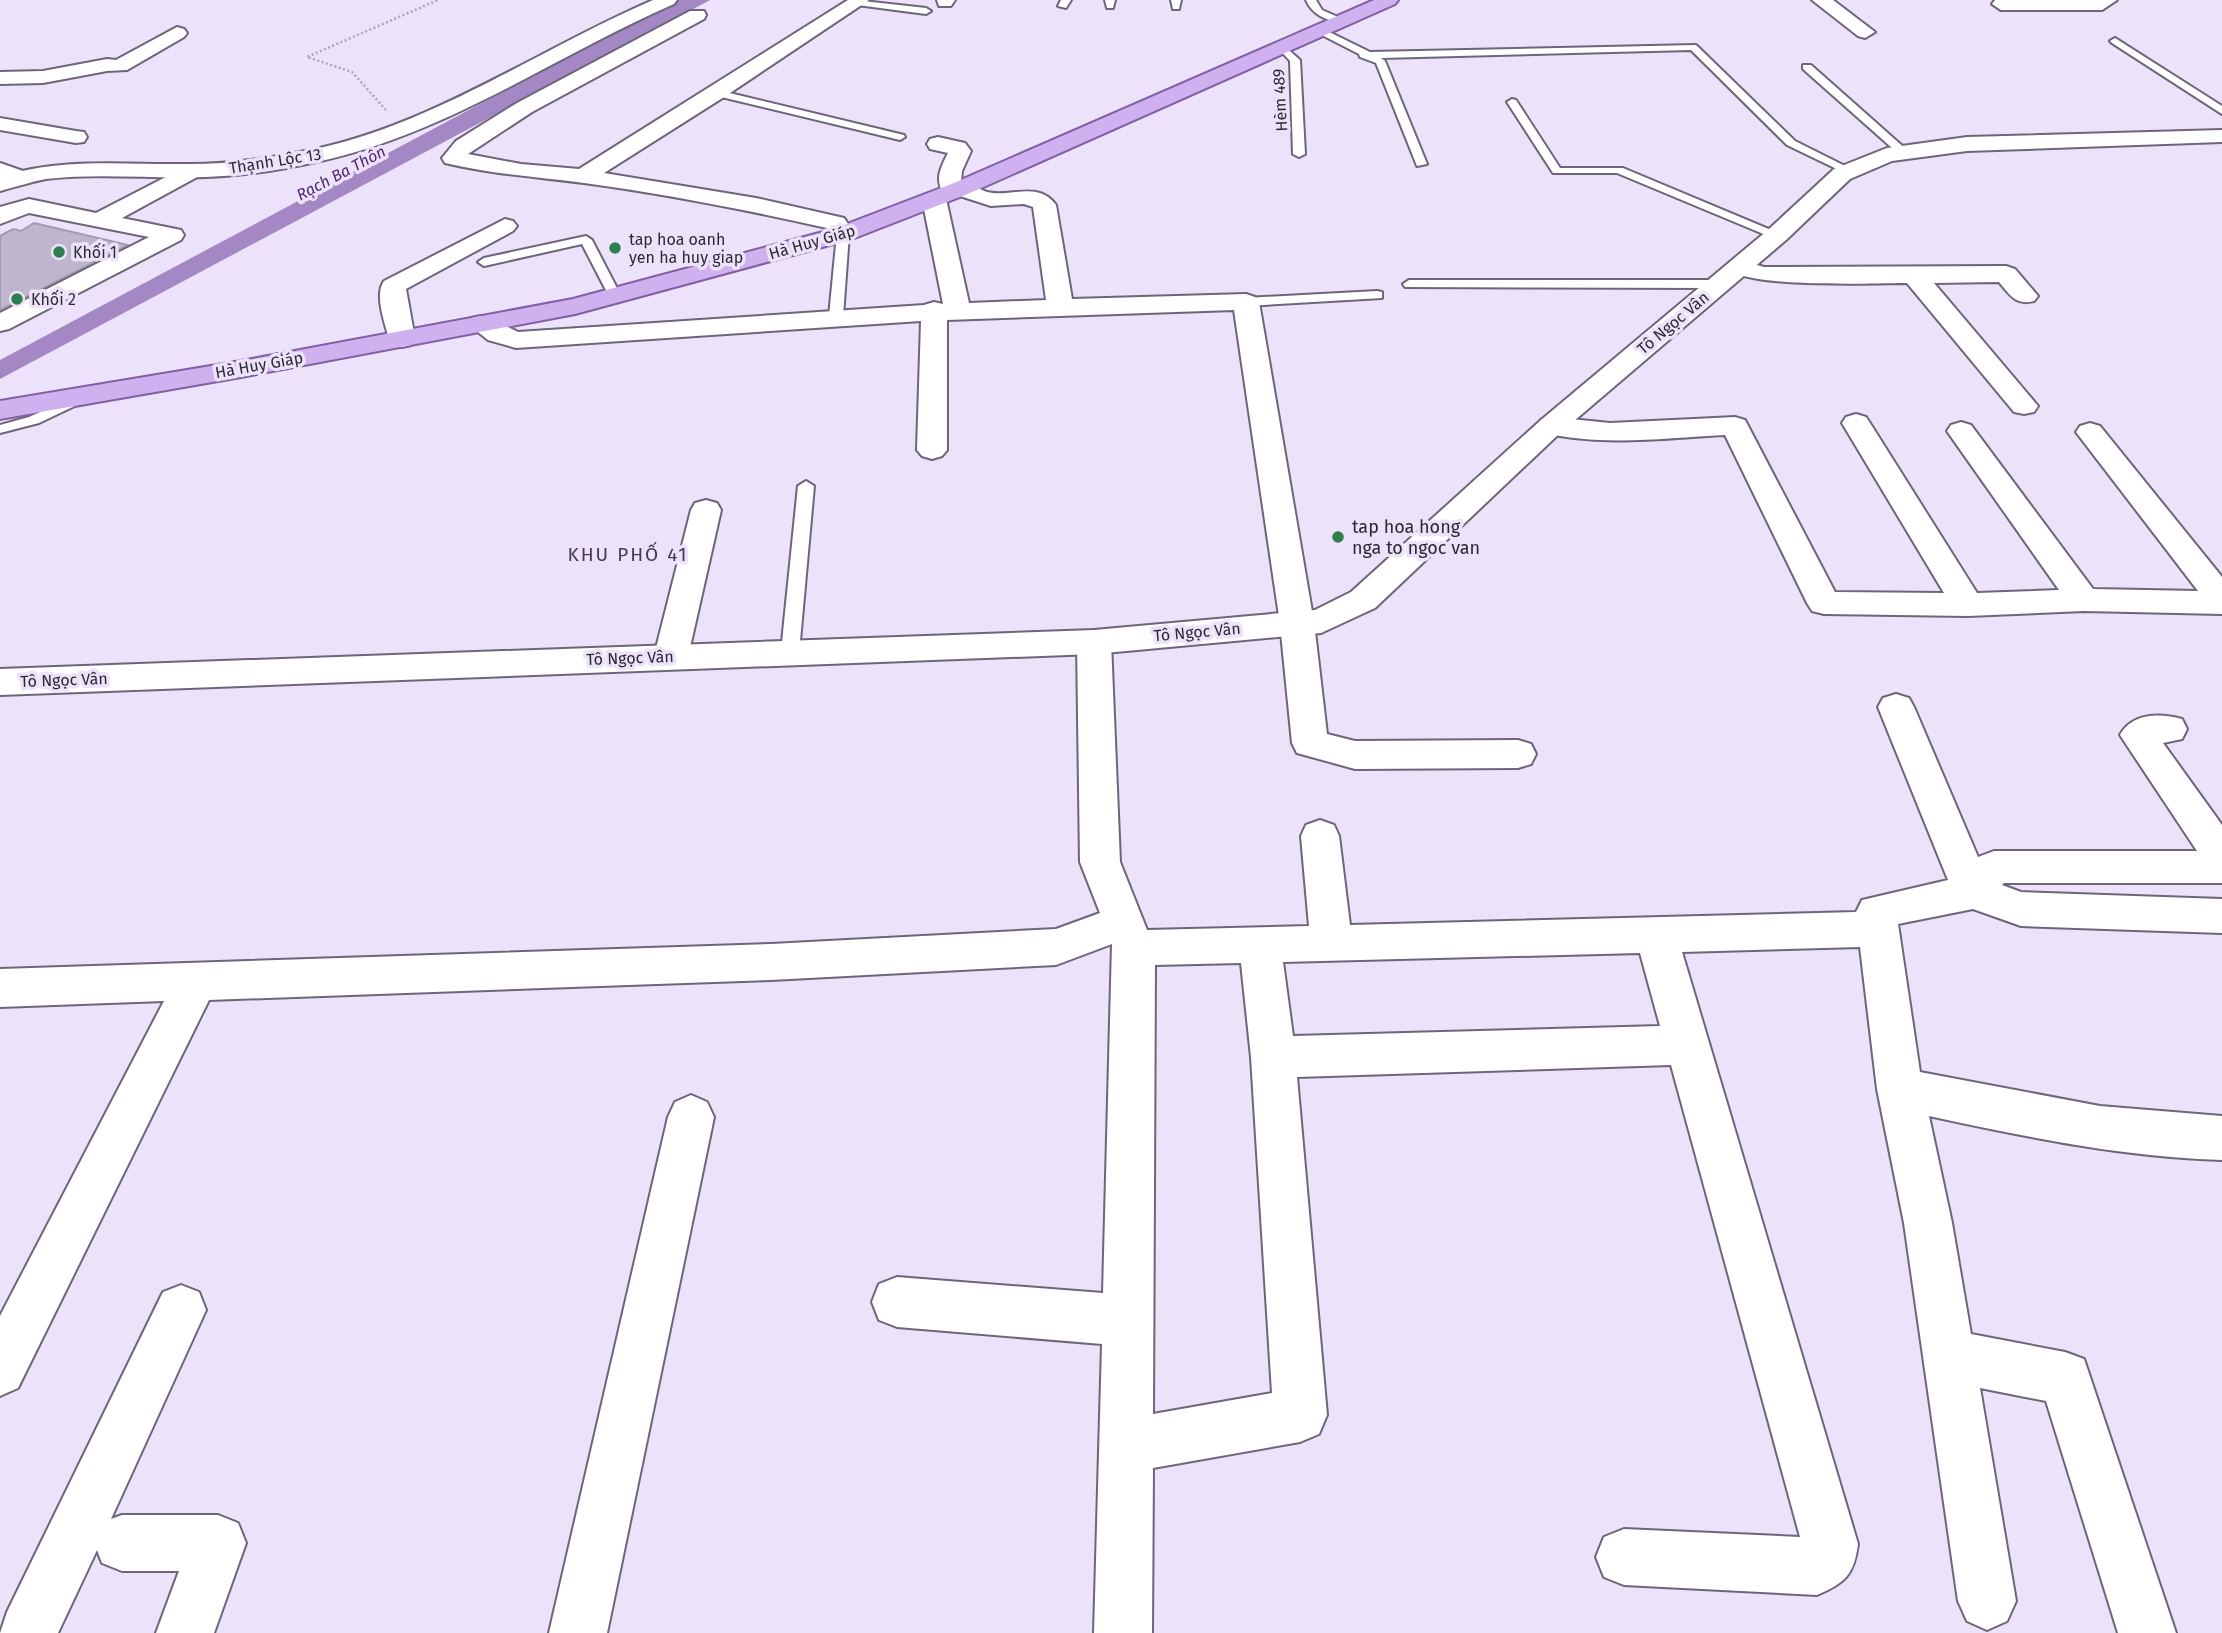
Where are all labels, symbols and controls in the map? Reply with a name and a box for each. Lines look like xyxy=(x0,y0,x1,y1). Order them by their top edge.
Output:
street label: Hèm 489 xyxy=(1269,68,1291,132)
water label: Rạch Ba Thôn xyxy=(293,142,389,204)
street label: Thạnh Lộc 13 xyxy=(228,144,322,178)
street label: Hà Huy Giáp xyxy=(767,221,857,263)
place label: tap hoa oanh yen ha huy giap xyxy=(629,230,743,267)
marker: tap hoa oanh yen ha huy giap xyxy=(607,240,623,256)
place label: Khối 1 xyxy=(73,242,117,262)
marker: Khối 1 xyxy=(51,244,67,260)
street label: Tô Ngọc Vân xyxy=(1633,288,1713,358)
place label: Khối 2 xyxy=(31,289,76,309)
marker: Khối 2 xyxy=(9,291,25,307)
street label: Hà Huy Giáp xyxy=(214,348,304,382)
place label: tap hoa hong nga to ngoc van xyxy=(1352,516,1480,559)
marker: tap hoa hong nga to ngoc van xyxy=(1330,529,1346,545)
district label: KHU PHỐ 41 xyxy=(567,541,689,566)
street label: Tô Ngọc Vân xyxy=(1153,619,1241,645)
street label: Tô Ngọc Vân xyxy=(586,647,674,669)
street label: Tô Ngọc Vân xyxy=(20,669,108,691)

